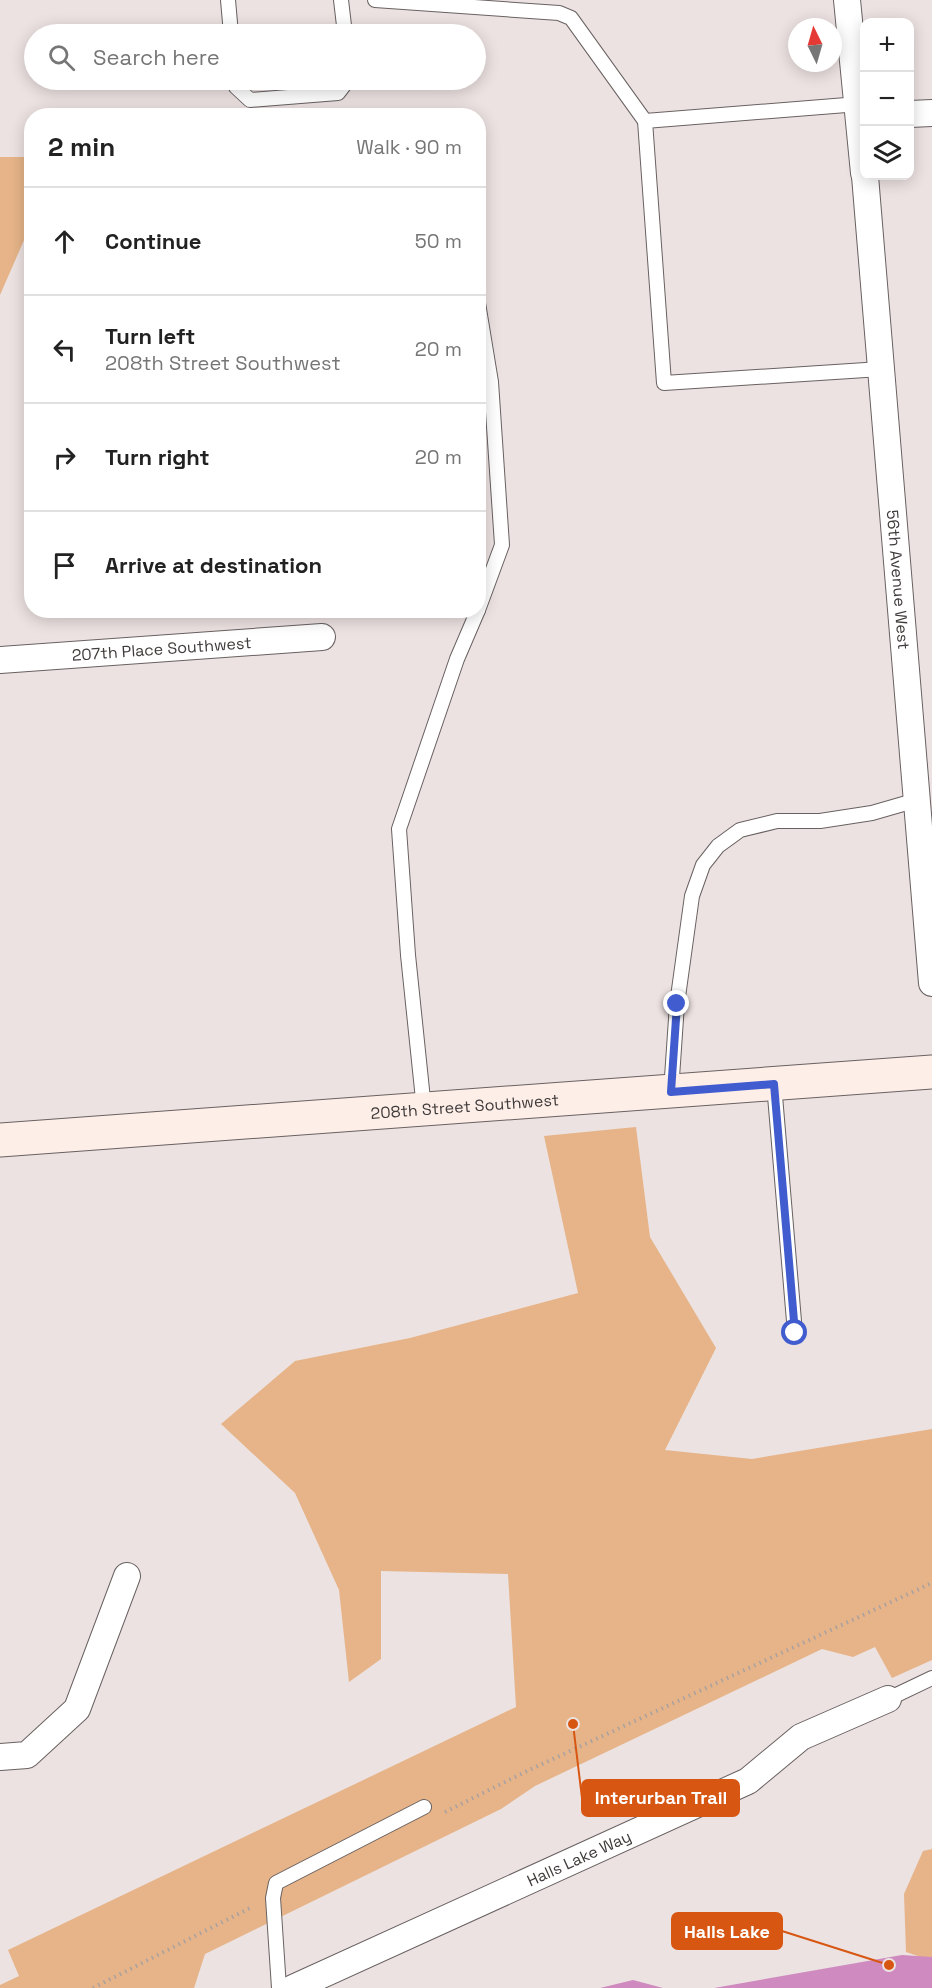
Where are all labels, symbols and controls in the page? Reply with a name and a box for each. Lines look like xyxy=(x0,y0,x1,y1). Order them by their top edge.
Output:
north arrow xyxy=(788,18,842,72)
map controls xyxy=(860,18,914,180)
button: + xyxy=(860,18,914,72)
search box xyxy=(24,24,486,90)
icon: search xyxy=(45,41,78,74)
text: Search here xyxy=(93,43,220,71)
button: − xyxy=(860,72,914,126)
button: layers xyxy=(860,126,914,180)
text: 2 min xyxy=(48,130,115,164)
text: Walk · 90 m xyxy=(356,134,462,160)
icon: ahead xyxy=(48,225,81,258)
text: Continue xyxy=(105,227,201,255)
text: 50 m xyxy=(415,228,462,254)
text: Turn left xyxy=(105,322,195,350)
icon: left xyxy=(48,333,81,366)
text: 20 m xyxy=(415,336,462,362)
text: 208th Street Southwest xyxy=(105,350,341,376)
icon: right xyxy=(48,441,81,474)
text: Turn right xyxy=(105,443,210,471)
text: 20 m xyxy=(415,444,462,470)
street label: 56th Avenue West xyxy=(882,509,915,650)
icon: arrive xyxy=(48,549,81,582)
text: Arrive at destination xyxy=(105,551,322,579)
street label: 207th Place Southwest xyxy=(71,632,252,665)
route end xyxy=(663,990,689,1016)
street label: 208th Street Southwest xyxy=(370,1089,560,1123)
route start xyxy=(781,1319,807,1345)
callout: Interurban Trail xyxy=(582,1780,739,1816)
text: Interurban Trail xyxy=(595,1786,727,1809)
street label: Halls Lake Way xyxy=(523,1825,634,1891)
callout: Halls Lake xyxy=(672,1913,782,1949)
text: Halls Lake xyxy=(684,1920,770,1943)

